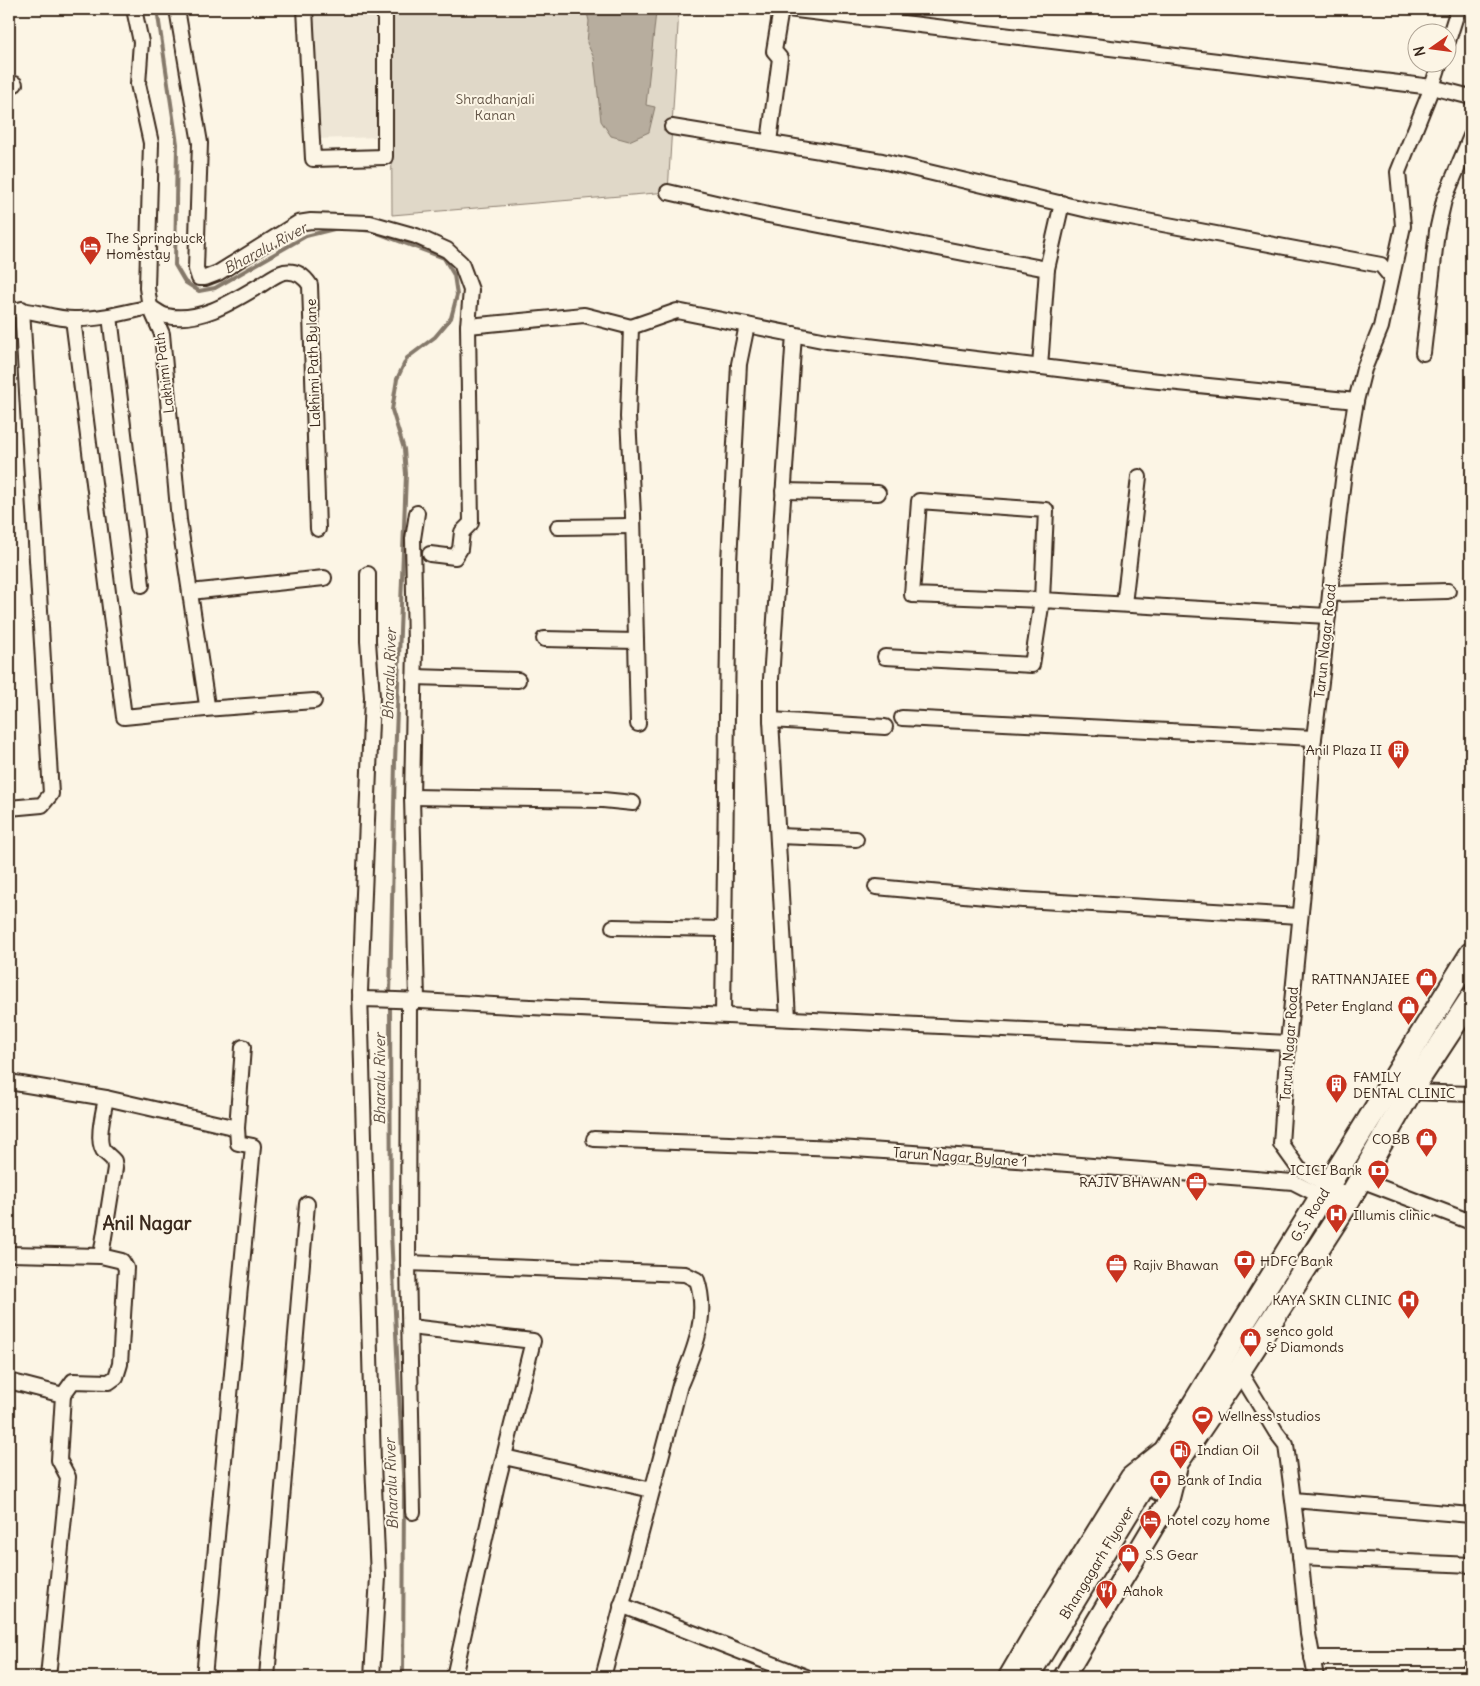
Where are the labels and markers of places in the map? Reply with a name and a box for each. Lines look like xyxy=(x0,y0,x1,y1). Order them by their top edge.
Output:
place label: The Springbuck Homestay xyxy=(106,229,203,263)
hotel icon: The Springbuck Homestay xyxy=(78,234,102,265)
building icon: Anil Plaza II xyxy=(1386,738,1410,769)
place label: Anil Plaza II xyxy=(1306,741,1382,759)
shop icon: RATTNANJAIEE xyxy=(1414,967,1438,998)
place label: RATTNANJAIEE xyxy=(1311,970,1410,988)
shop icon: Peter England xyxy=(1397,994,1421,1025)
place label: Peter England xyxy=(1305,997,1393,1015)
place label: FAMILY DENTAL CLINIC xyxy=(1353,1068,1455,1102)
building icon: FAMILY DENTAL CLINIC xyxy=(1325,1073,1349,1104)
shop icon: COBB xyxy=(1414,1127,1438,1158)
place label: COBB xyxy=(1372,1130,1410,1148)
bank icon: ICICI Bank xyxy=(1366,1158,1390,1189)
place label: ICICI Bank xyxy=(1290,1161,1362,1179)
office icon: RAJIV BHAWAN xyxy=(1185,1170,1209,1201)
place label: RAJIV BHAWAN xyxy=(1079,1173,1181,1191)
hospital icon: Illumis clinic xyxy=(1325,1203,1349,1234)
place label: Illumis clinic xyxy=(1353,1206,1430,1224)
bank icon: HDFC Bank xyxy=(1232,1249,1256,1280)
place label: HDFC Bank xyxy=(1260,1252,1333,1270)
office icon: Rajiv Bhawan xyxy=(1105,1253,1129,1284)
place label: Rajiv Bhawan xyxy=(1133,1256,1219,1274)
hospital icon: KAYA SKIN CLINIC xyxy=(1396,1288,1420,1319)
place label: KAYA SKIN CLINIC xyxy=(1272,1291,1392,1309)
place label: senco gold & Diamonds xyxy=(1266,1322,1344,1356)
shop icon: senco gold & Diamonds xyxy=(1238,1327,1262,1358)
sports icon: Wellness studios xyxy=(1190,1404,1214,1435)
place label: Wellness studios xyxy=(1218,1407,1321,1425)
fuel station icon: Indian Oil xyxy=(1169,1438,1193,1469)
place label: Indian Oil xyxy=(1197,1441,1259,1459)
bank icon: Bank of India xyxy=(1149,1468,1173,1499)
place label: Bank of India xyxy=(1177,1471,1262,1489)
hotel icon: hotel cozy home xyxy=(1139,1508,1163,1539)
place label: hotel cozy home xyxy=(1167,1511,1270,1529)
shop icon: S.S Gear xyxy=(1117,1543,1141,1574)
place label: S.S Gear xyxy=(1145,1546,1198,1564)
restaurant icon: Aahok xyxy=(1095,1579,1119,1610)
place label: Aahok xyxy=(1123,1582,1163,1600)

